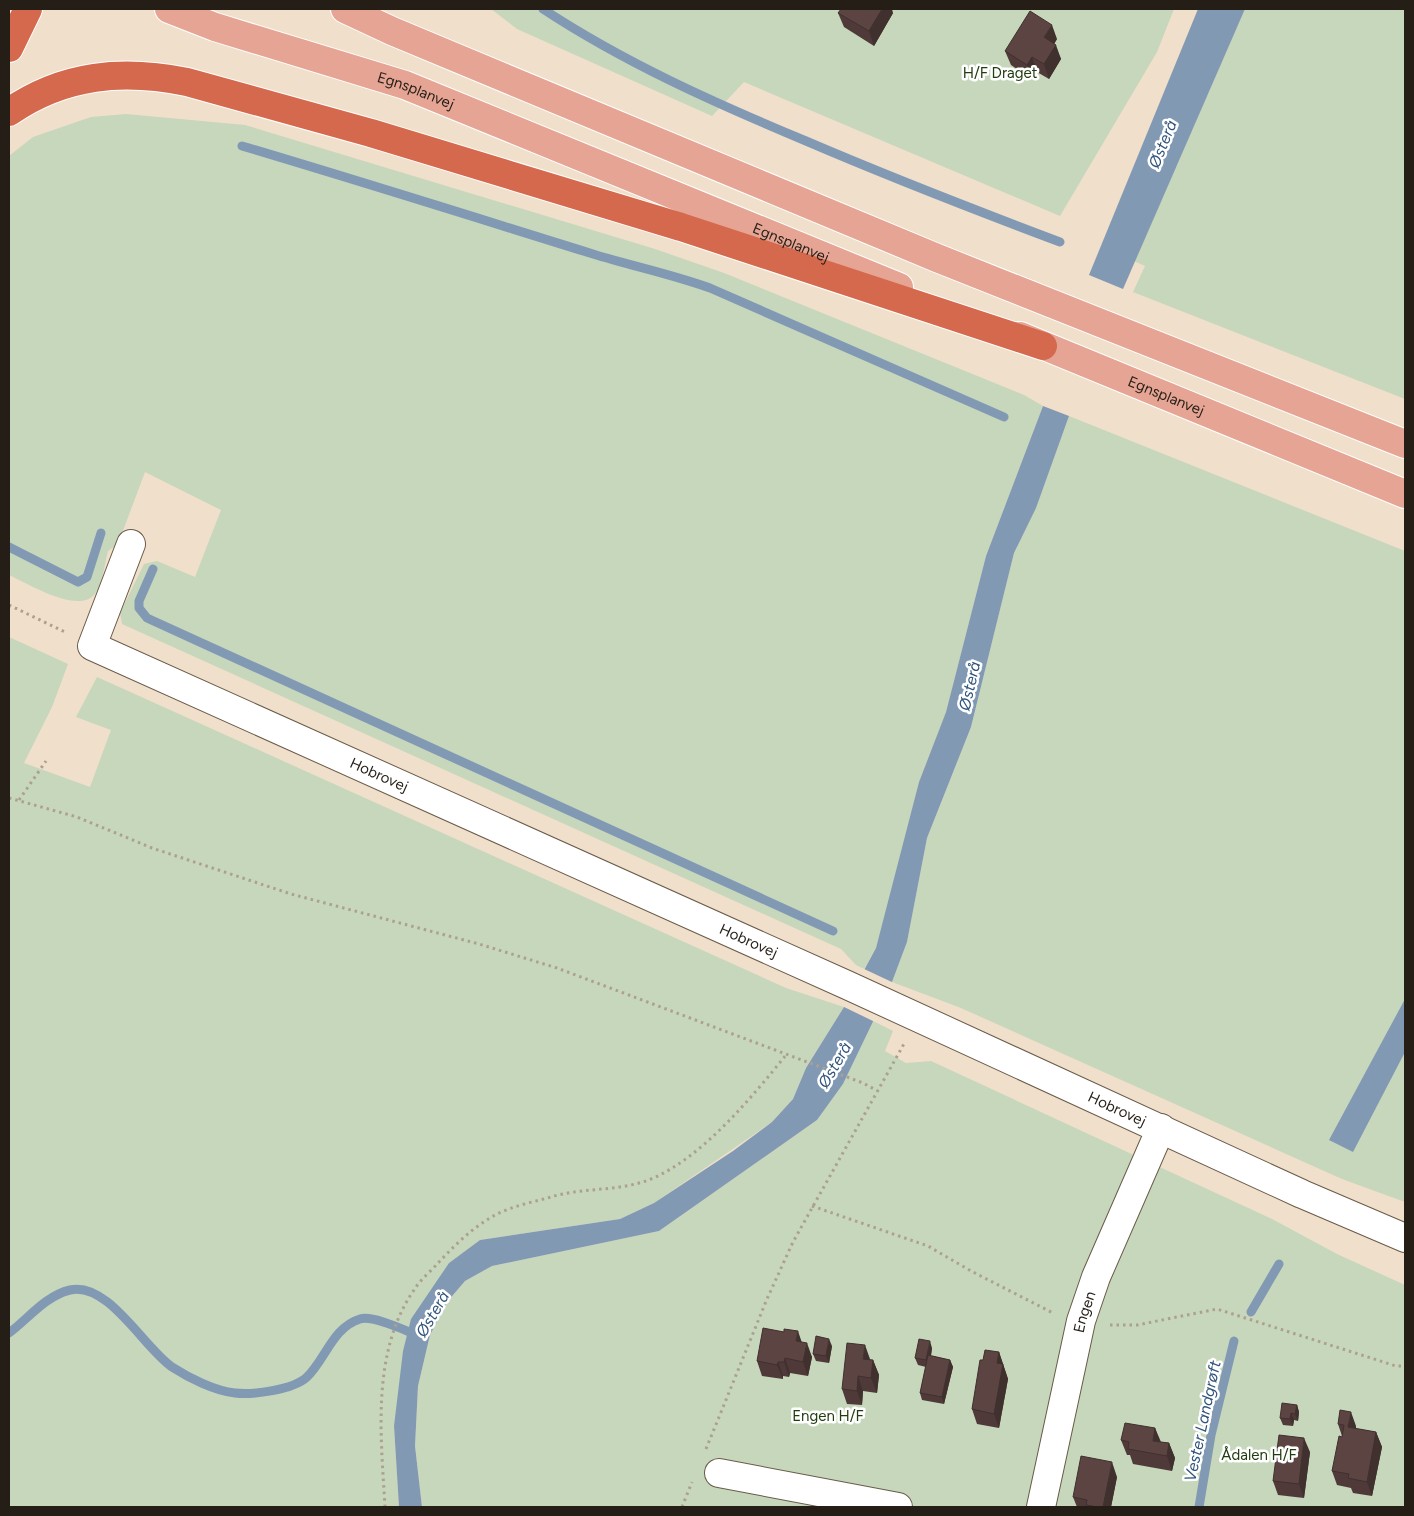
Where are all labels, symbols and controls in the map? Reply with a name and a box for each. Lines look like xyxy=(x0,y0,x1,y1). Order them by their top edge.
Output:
park label: H/F Draget xyxy=(963,64,1038,82)
street label: Egnsplanvej xyxy=(375,68,457,113)
water label: Østerå xyxy=(1144,117,1181,172)
street label: Egnsplanvej xyxy=(750,219,832,266)
street label: Egnsplanvej xyxy=(1125,372,1207,420)
water label: Østerå xyxy=(954,660,984,714)
street label: Hobrovej xyxy=(347,754,411,796)
street label: Hobrovej xyxy=(717,920,781,962)
water label: Østerå xyxy=(813,1039,855,1092)
street label: Hobrovej xyxy=(1085,1088,1149,1130)
water label: Østerå xyxy=(411,1288,453,1341)
street label: Engen xyxy=(1070,1289,1100,1334)
water label: Vester Landgrøft xyxy=(1180,1358,1225,1483)
park label: Engen H/F xyxy=(792,1407,864,1425)
park label: Ådalen H/F xyxy=(1221,1446,1297,1464)

